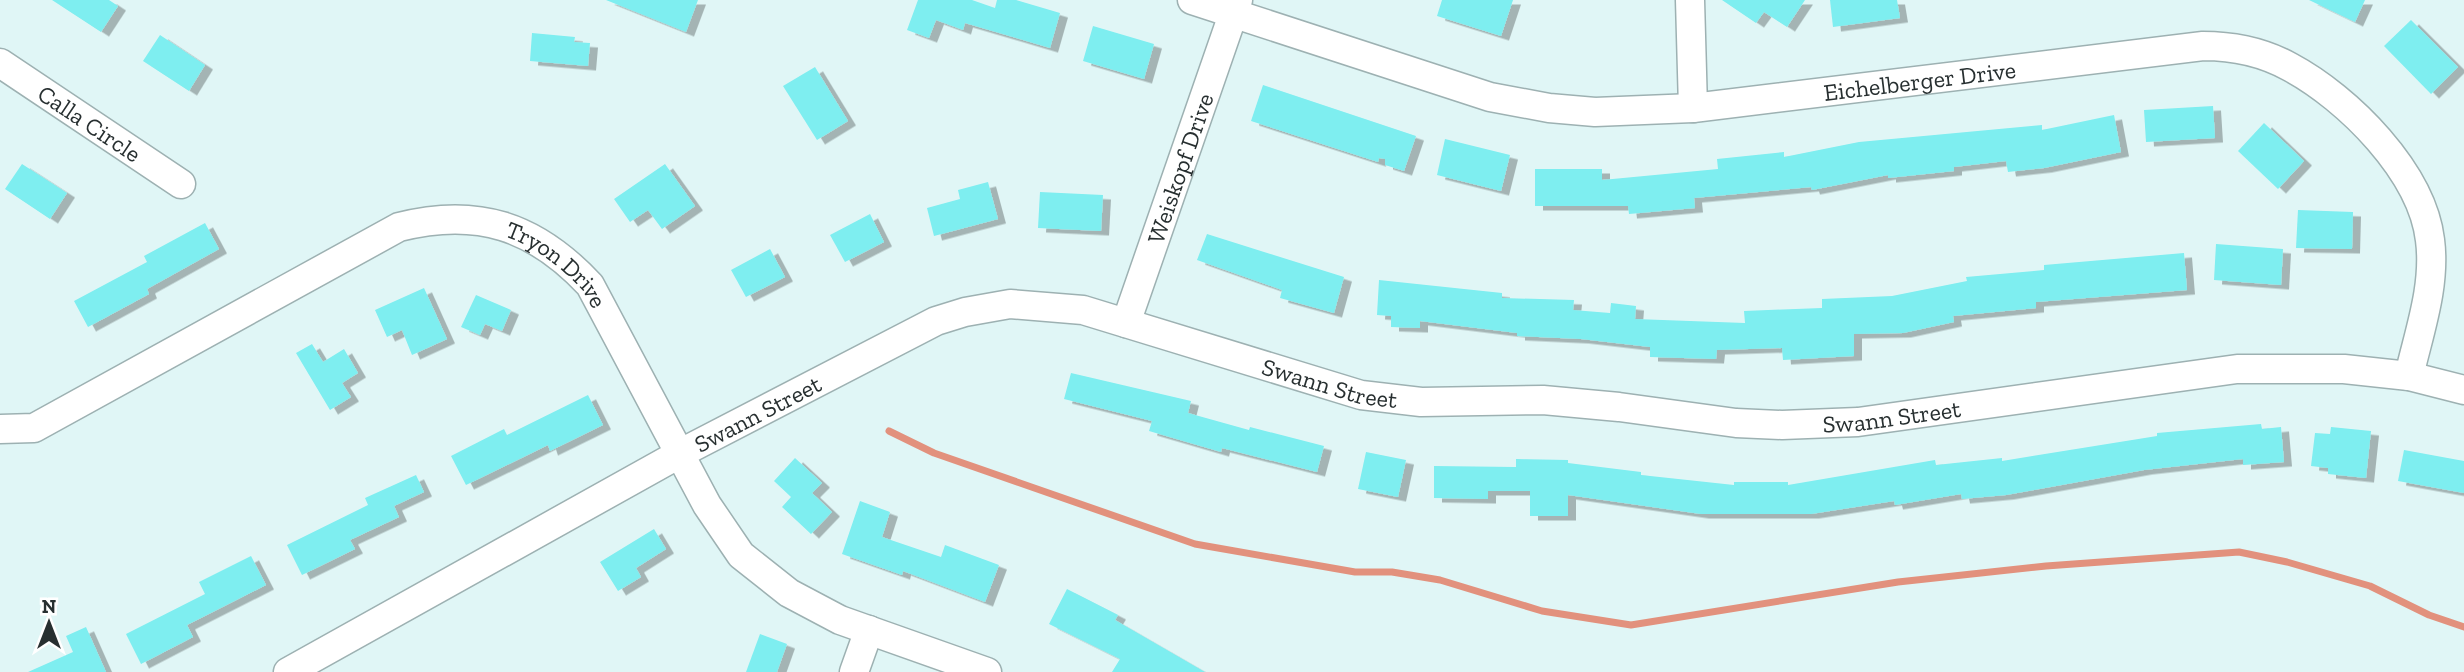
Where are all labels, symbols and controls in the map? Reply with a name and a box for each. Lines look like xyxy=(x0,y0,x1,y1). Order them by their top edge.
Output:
street label: Eichelberger Drive xyxy=(1822,54,2017,107)
street label: Calla Circle xyxy=(33,78,147,168)
street label: Weiskopf Drive xyxy=(1140,89,1219,247)
street label: Tryon Drive xyxy=(502,214,614,312)
street label: Swann Street xyxy=(1259,351,1399,414)
street label: Swann Street xyxy=(689,369,826,458)
street label: Swann Street xyxy=(1822,393,1963,438)
north arrow xyxy=(14,588,84,658)
text: N xyxy=(42,595,56,618)

